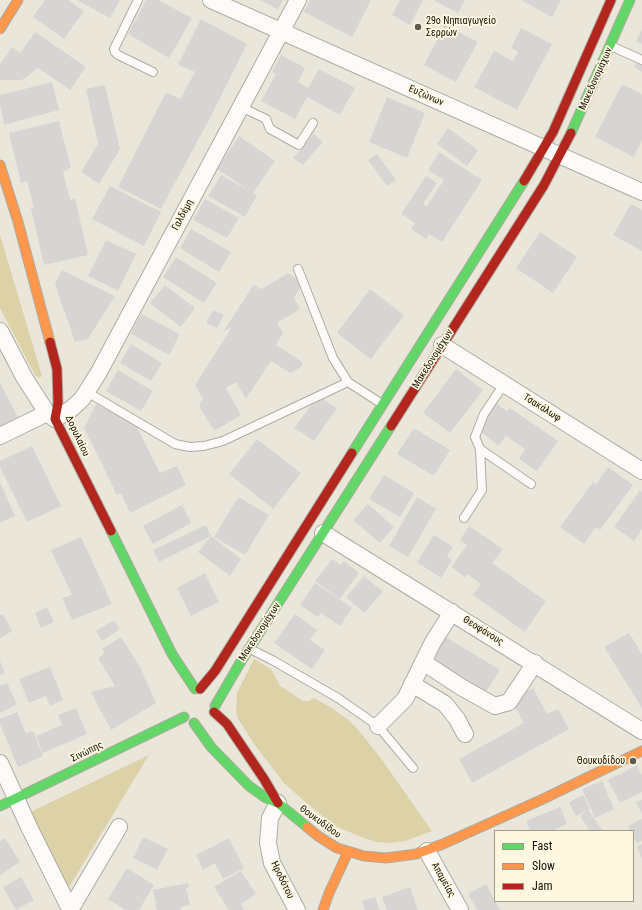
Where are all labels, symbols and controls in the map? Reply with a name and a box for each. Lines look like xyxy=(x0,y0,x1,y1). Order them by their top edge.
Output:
place label: 29ο Νηπιαγωγείο Σερρών xyxy=(426,15,496,38)
marker: 29ο Νηπιαγωγείο Σερρών xyxy=(413,22,423,32)
street label: Μακεδονομάχων xyxy=(577,46,615,112)
street label: Ευζώνων xyxy=(407,83,445,109)
street label: Γαλδέμη xyxy=(170,197,196,233)
street label: Μακεδονομάχων xyxy=(410,327,456,391)
street label: Τσακάλωφ xyxy=(521,392,563,424)
street label: Δορυλαίου xyxy=(62,414,92,458)
street label: Μακεδονομάχων xyxy=(237,600,283,664)
street label: Θεοφάνους xyxy=(461,614,505,648)
street label: Σινώπης xyxy=(69,739,105,765)
place label: Θουκυδίδου xyxy=(577,755,625,767)
marker: Θουκυδίδου xyxy=(628,756,638,766)
street label: Θουκυδίδου xyxy=(297,803,343,841)
legend xyxy=(494,830,634,902)
text: Fast xyxy=(532,839,552,853)
street label: Ηροδότου xyxy=(268,859,296,901)
text: Slow xyxy=(532,859,555,873)
street label: Απαμείας xyxy=(428,860,458,900)
text: Jam xyxy=(532,879,553,893)

